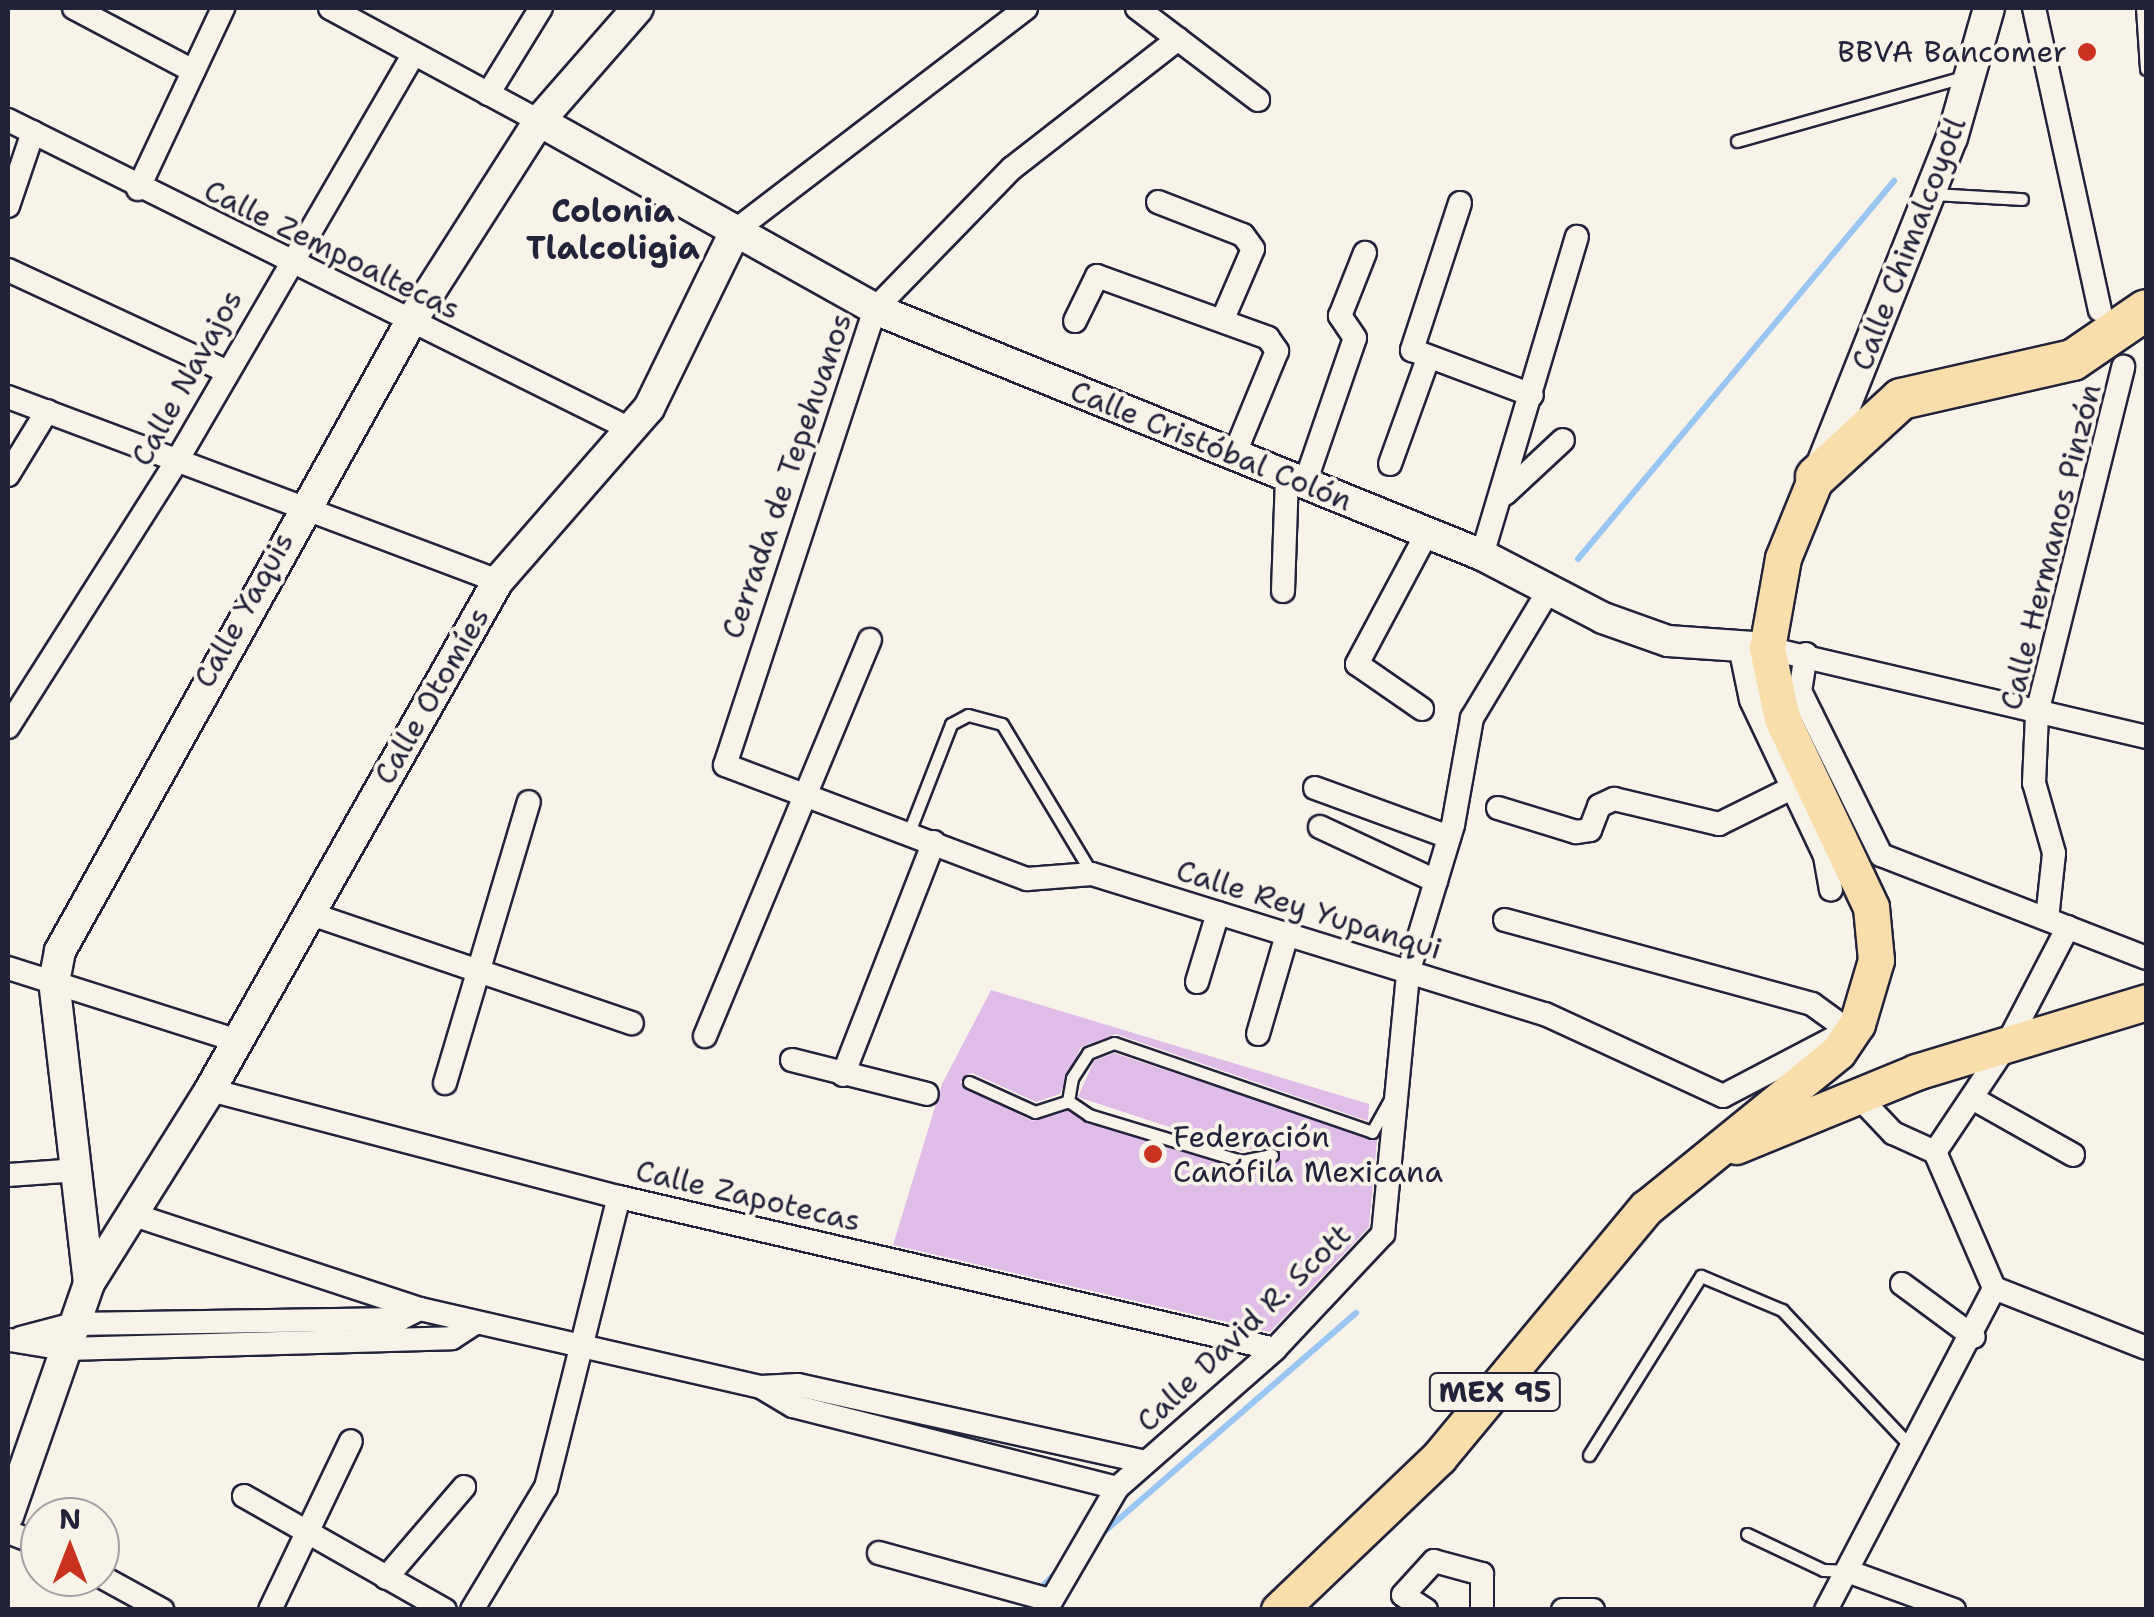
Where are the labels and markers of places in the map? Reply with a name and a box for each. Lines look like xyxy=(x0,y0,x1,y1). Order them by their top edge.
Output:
place label: BBVA Bancomer xyxy=(1837,34,2067,70)
marker: BBVA Bancomer xyxy=(2076,41,2098,63)
place label: Federación Canófila Mexicana xyxy=(1173,1119,1443,1190)
marker: Federación Canófila Mexicana xyxy=(1142,1143,1164,1165)

